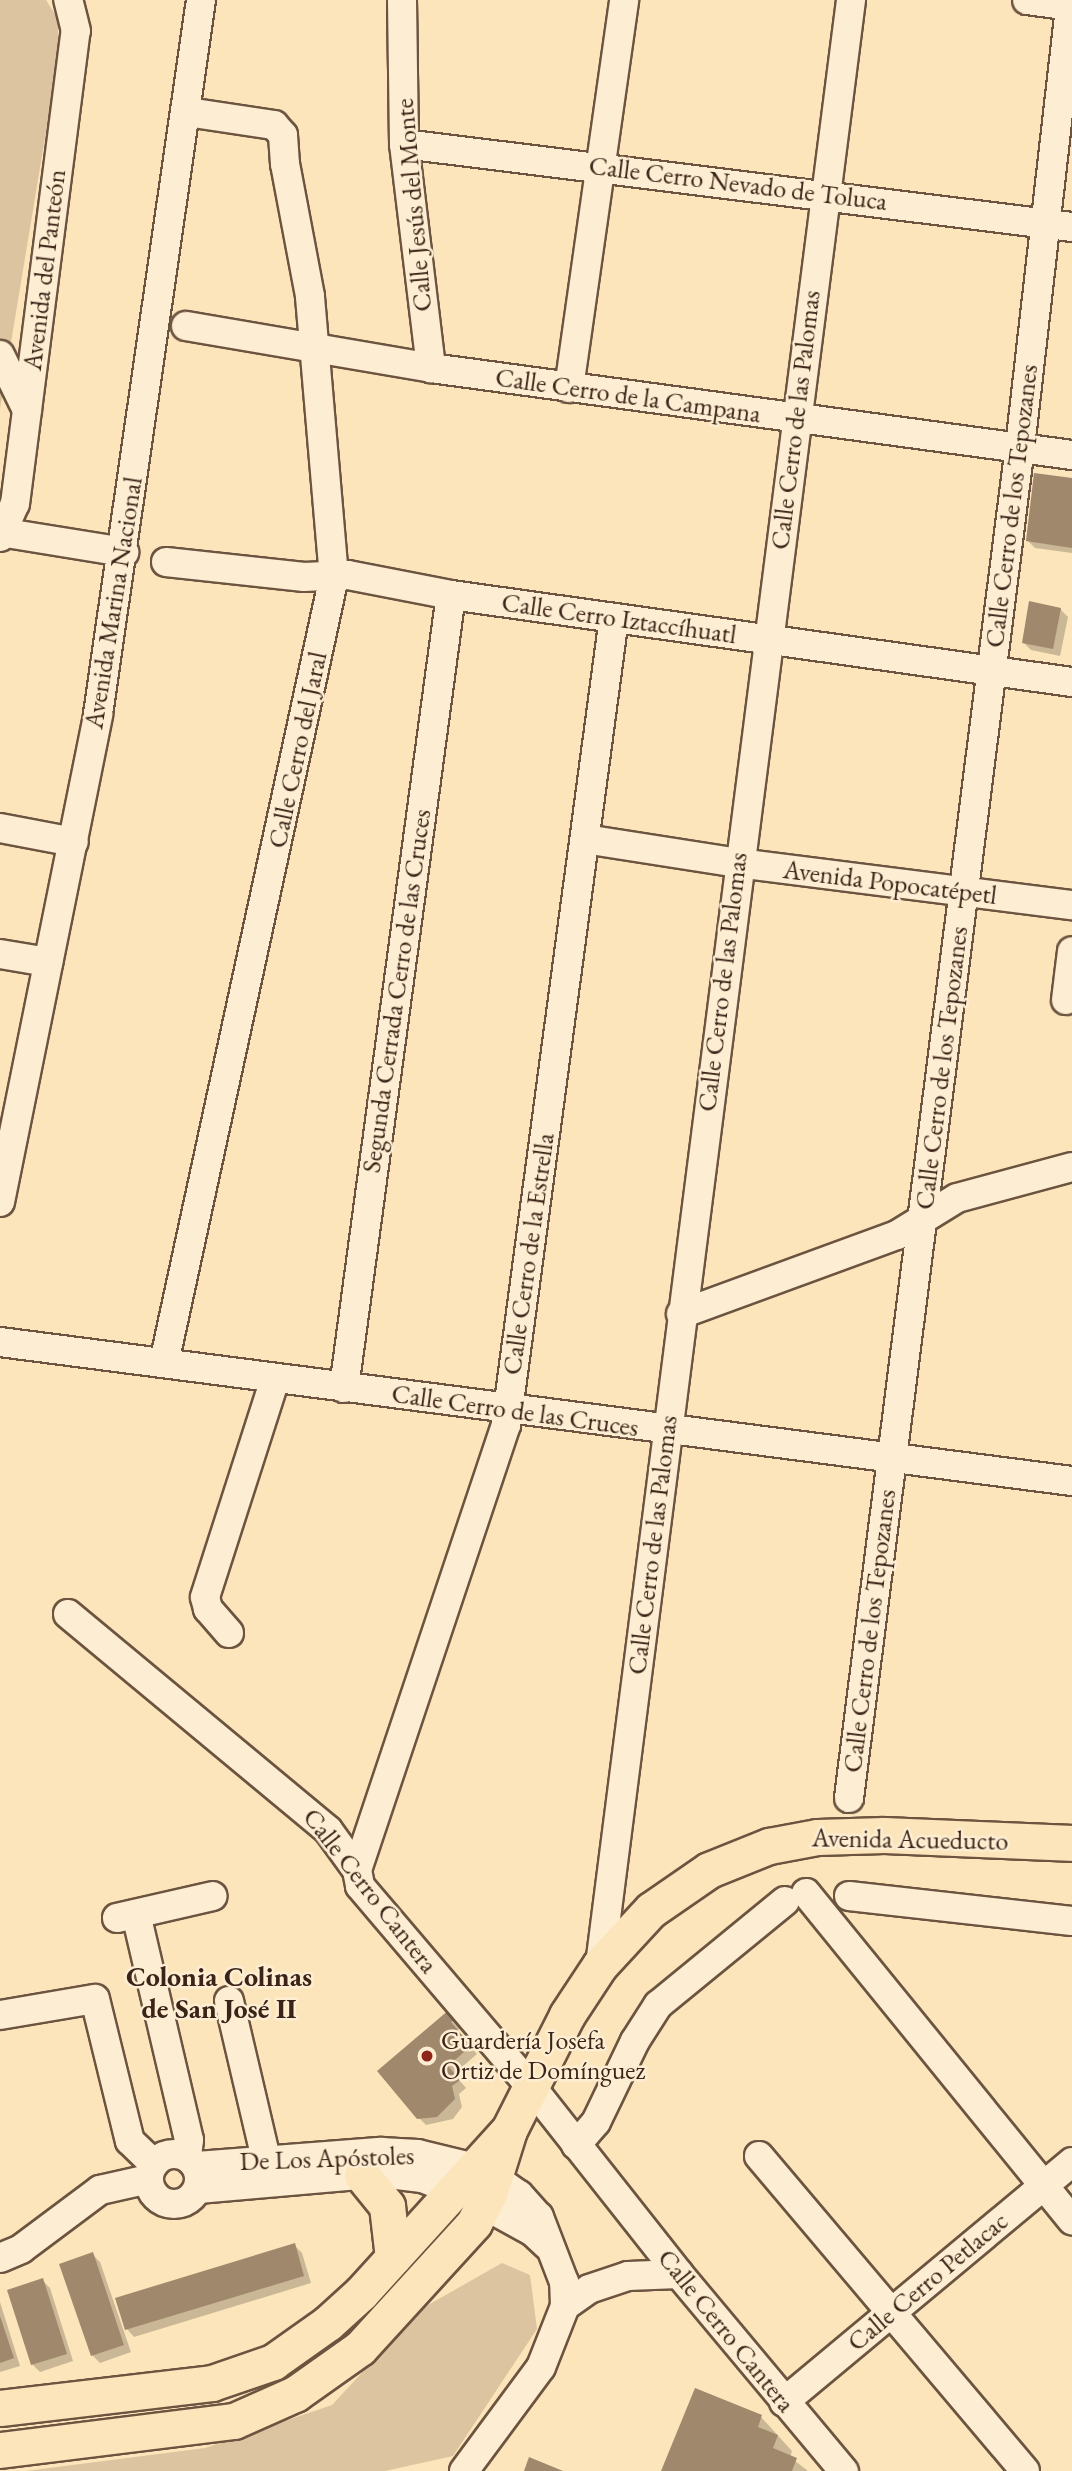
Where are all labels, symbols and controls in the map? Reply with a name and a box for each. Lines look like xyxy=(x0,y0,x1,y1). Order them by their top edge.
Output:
street label: Calle Jesús del Monte xyxy=(389,97,439,313)
street label: Calle Cerro Nevado de Toluca xyxy=(587,150,889,218)
street label: Avenida del Panteón xyxy=(17,168,73,372)
street label: Calle Cerro de las Palomas xyxy=(765,289,827,551)
street label: Calle Cerro de la Campana xyxy=(493,362,763,430)
street label: Calle Cerro de los Tepozanes xyxy=(979,363,1045,649)
street label: Avenida Marina Nacional xyxy=(79,475,149,731)
street label: Calle Cerro Iztaccíhuatl xyxy=(500,587,738,651)
street label: Calle Cerro del Jaral xyxy=(262,649,334,851)
street label: Segunda Cerrada Cerro de las Cruces xyxy=(356,807,438,1175)
street label: Calle Cerro de las Palomas xyxy=(692,851,754,1113)
street label: Avenida Popocatépetl xyxy=(781,854,999,912)
street label: Calle Cerro de los Tepozanes xyxy=(909,925,975,1211)
street label: Calle Cerro de la Estrella xyxy=(497,1131,561,1377)
street label: Calle Cerro de las Cruces xyxy=(390,1378,640,1444)
street label: Calle Cerro de las Palomas xyxy=(622,1414,684,1676)
street label: Calle Cerro de los Tepozanes xyxy=(837,1488,903,1774)
street label: Calle Cerro Cantera xyxy=(296,1802,444,1980)
street label: Avenida Acueducto xyxy=(811,1823,1009,1857)
district label: Colonia Colinas de San José II xyxy=(126,1959,312,2025)
place label: Guardería Josefa Ortiz de Domínguez xyxy=(441,2025,645,2086)
marker: Guardería Josefa Ortiz de Domínguez xyxy=(419,2048,435,2064)
street label: De Los Apóstoles xyxy=(239,2140,415,2178)
street label: Calle Cerro Petlacac xyxy=(841,2206,1015,2358)
street label: Calle Cerro Cantera xyxy=(651,2243,801,2419)

